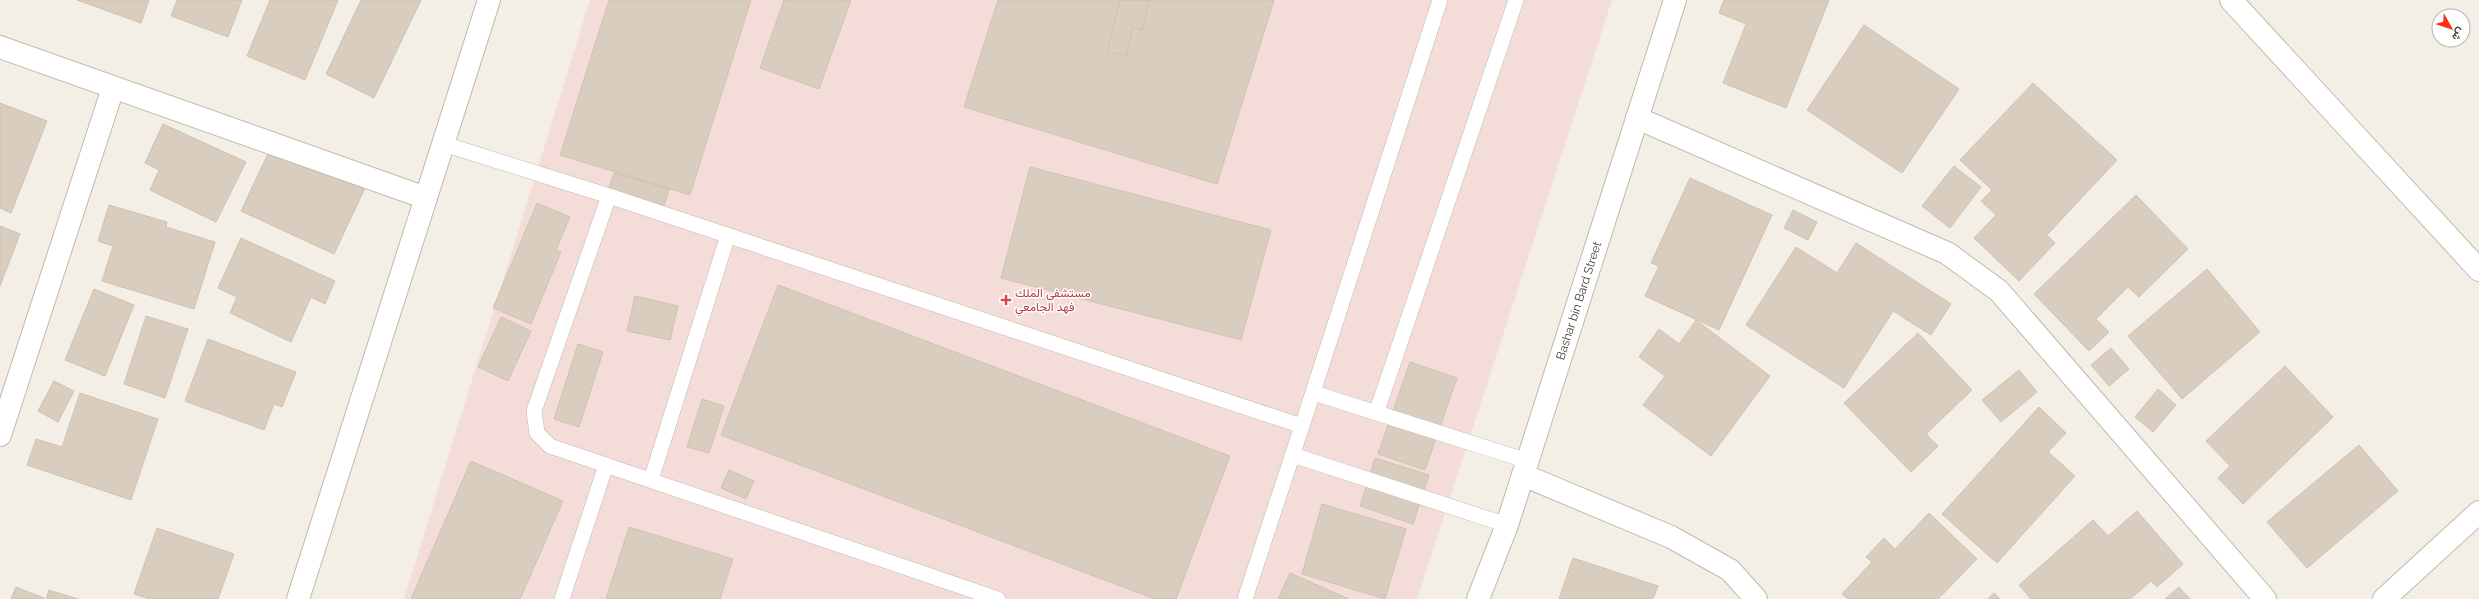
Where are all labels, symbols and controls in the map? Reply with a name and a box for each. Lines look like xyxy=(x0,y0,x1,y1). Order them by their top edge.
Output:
north arrow xyxy=(2431,8,2471,48)
text: ش xyxy=(2449,25,2468,43)
street label: Bashar bin Bard Street xyxy=(1553,240,1604,362)
place label: مستشفي الملك فهد الجامعي xyxy=(1015,286,1091,317)
marker: مستشفي الملك فهد الجامعي xyxy=(1000,294,1012,306)

